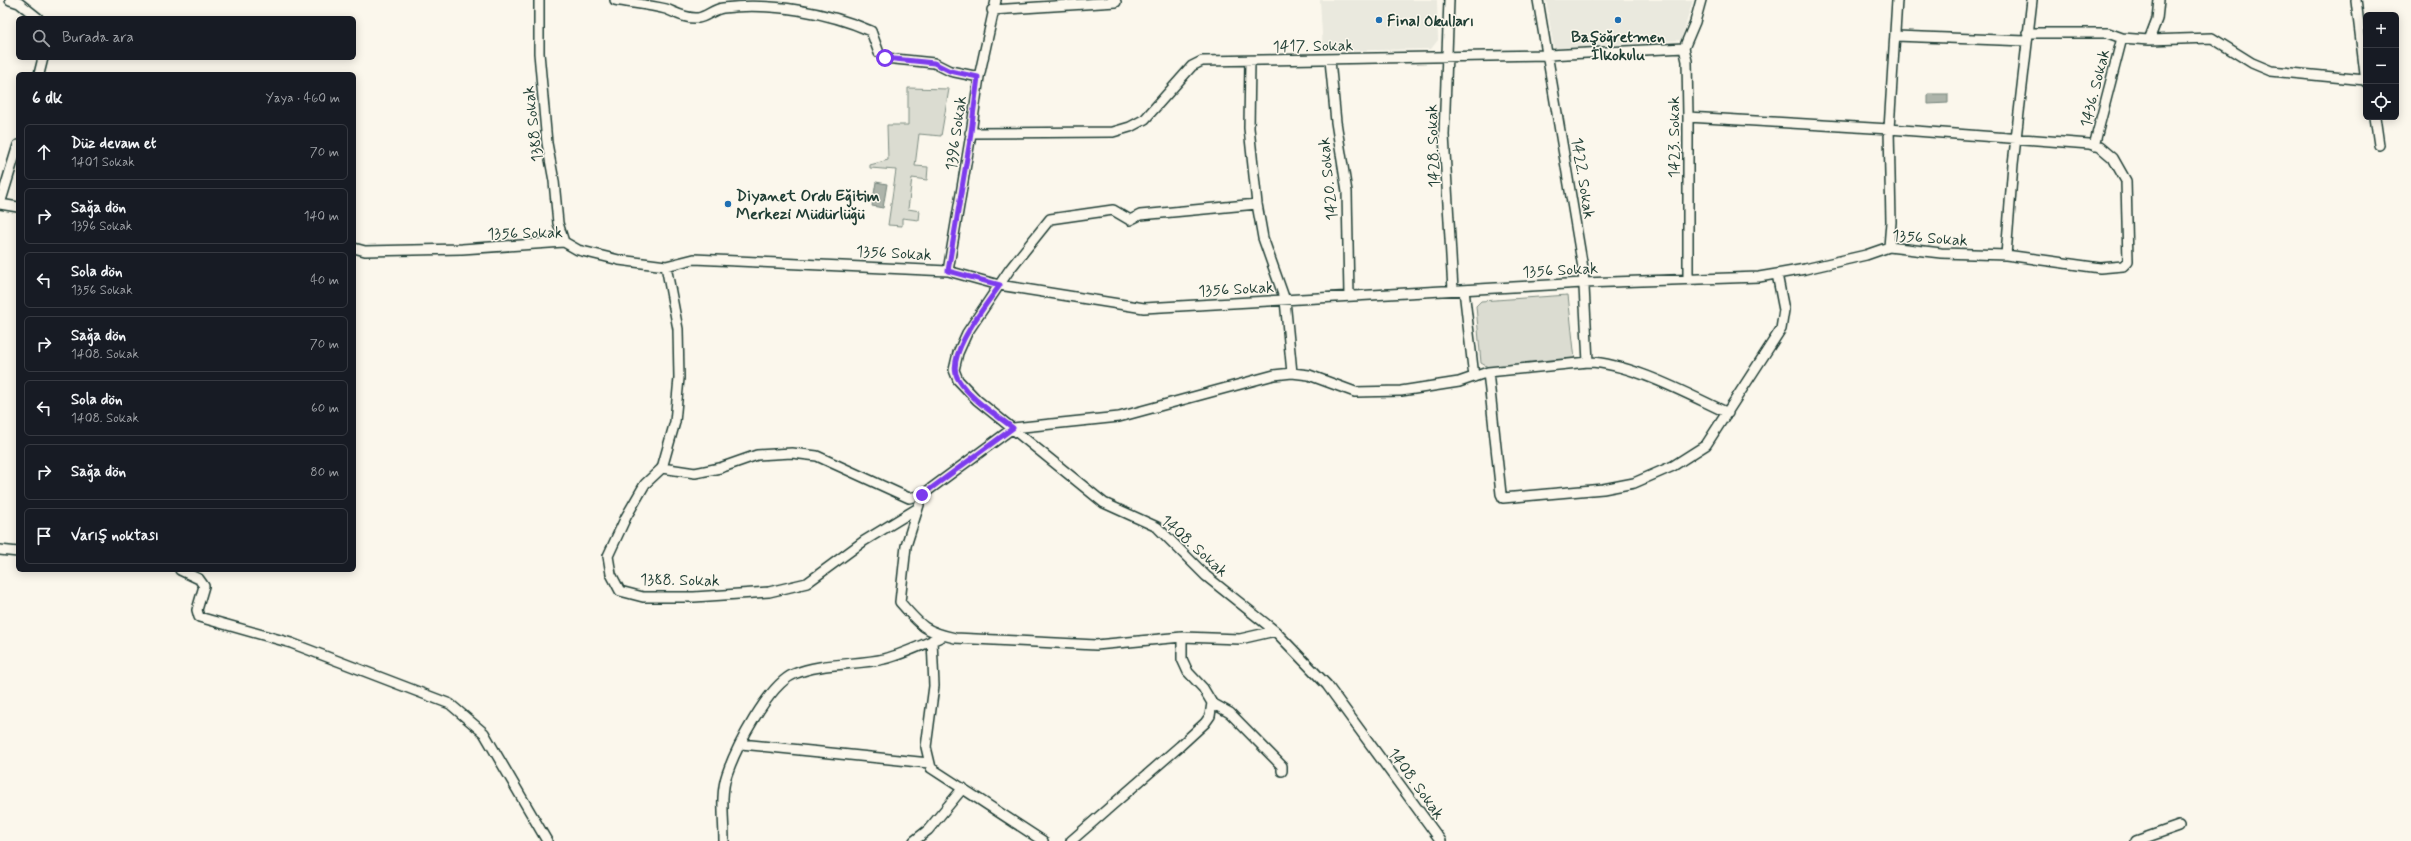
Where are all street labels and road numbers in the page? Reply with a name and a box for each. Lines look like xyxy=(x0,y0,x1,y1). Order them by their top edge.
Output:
street label: 1417. Sokak xyxy=(1272,35,1354,58)
street label: 1436. Sokak xyxy=(2076,47,2115,130)
street label: 1388 Sokak xyxy=(518,85,549,163)
street label: 1396 Sokak xyxy=(941,94,972,172)
street label: 1423. Sokak xyxy=(1664,96,1685,178)
street label: 1428. Sokak xyxy=(1422,104,1445,188)
street label: 1420. Sokak xyxy=(1314,136,1343,221)
street label: 1422. Sokak xyxy=(1566,136,1599,221)
street label: 1356 Sokak xyxy=(487,222,563,245)
street label: 1356 Sokak xyxy=(1891,225,1969,252)
street label: 1356 Sokak xyxy=(856,241,932,266)
street label: 1356 Sokak xyxy=(1522,258,1599,283)
street label: 1356 Sokak xyxy=(1198,277,1275,302)
street label: 1408. Sokak xyxy=(1156,510,1232,582)
street label: 1388. Sokak xyxy=(640,569,720,592)
street label: 1408. Sokak xyxy=(1383,744,1449,824)

